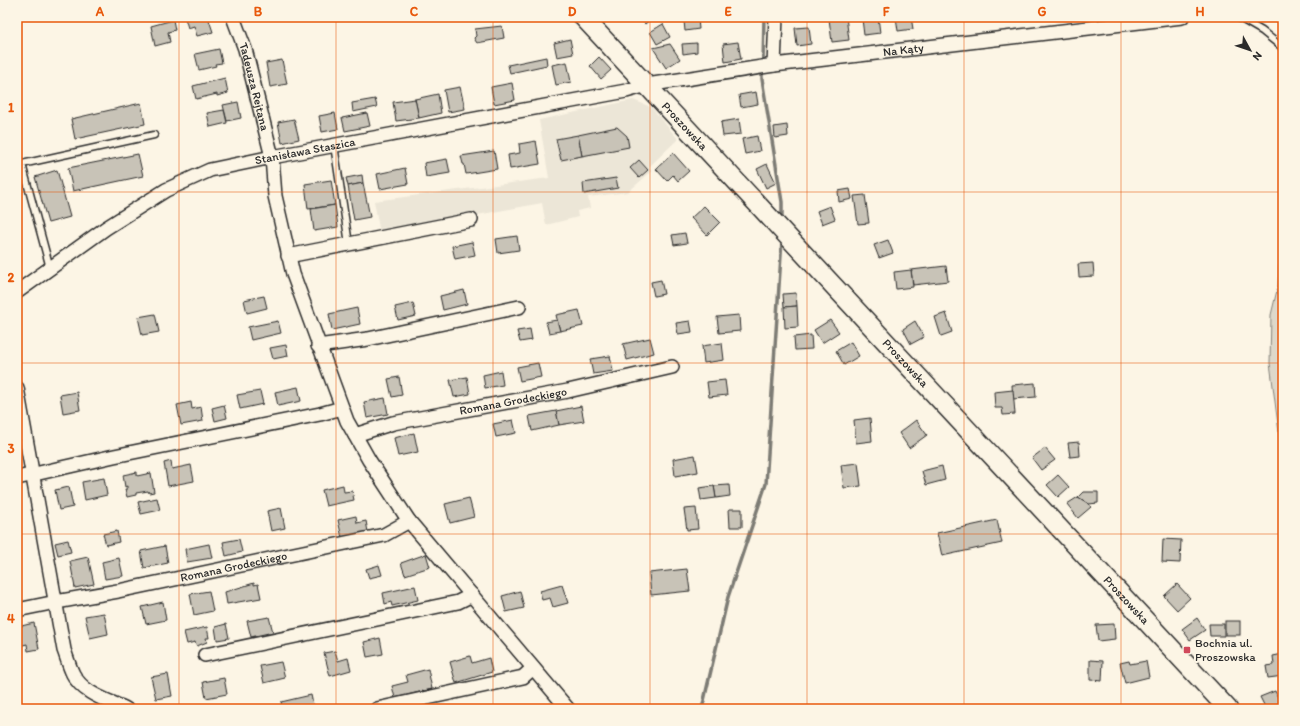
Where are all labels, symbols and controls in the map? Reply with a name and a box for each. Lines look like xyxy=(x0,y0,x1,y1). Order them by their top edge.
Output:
text: A xyxy=(95,4,105,19)
text: B xyxy=(254,4,263,19)
text: C xyxy=(410,4,419,19)
text: D xyxy=(568,4,577,19)
text: E xyxy=(724,4,732,19)
text: F xyxy=(883,4,890,19)
text: G xyxy=(1038,4,1047,19)
text: H xyxy=(1196,4,1205,19)
north arrow xyxy=(1230,30,1270,70)
street label: Na Kąty xyxy=(882,40,925,59)
street label: Tadeusza Rejtana xyxy=(236,41,272,133)
text: N xyxy=(1250,49,1265,63)
street label: Proszowska xyxy=(659,99,711,154)
text: 1 xyxy=(8,100,14,115)
street label: Stanisława Staszica xyxy=(254,134,357,167)
text: 2 xyxy=(8,270,15,285)
street label: Proszowska xyxy=(880,336,932,391)
street label: Romana Grodeckiego xyxy=(458,384,568,418)
text: 3 xyxy=(7,441,15,456)
street label: Romana Grodeckiego xyxy=(179,549,288,585)
street label: Proszowska xyxy=(1101,573,1153,628)
text: 4 xyxy=(7,611,15,626)
place label: Bochnia ul. Proszowska xyxy=(1195,636,1256,664)
marker: Bochnia ul. Proszowska xyxy=(1182,645,1192,655)

